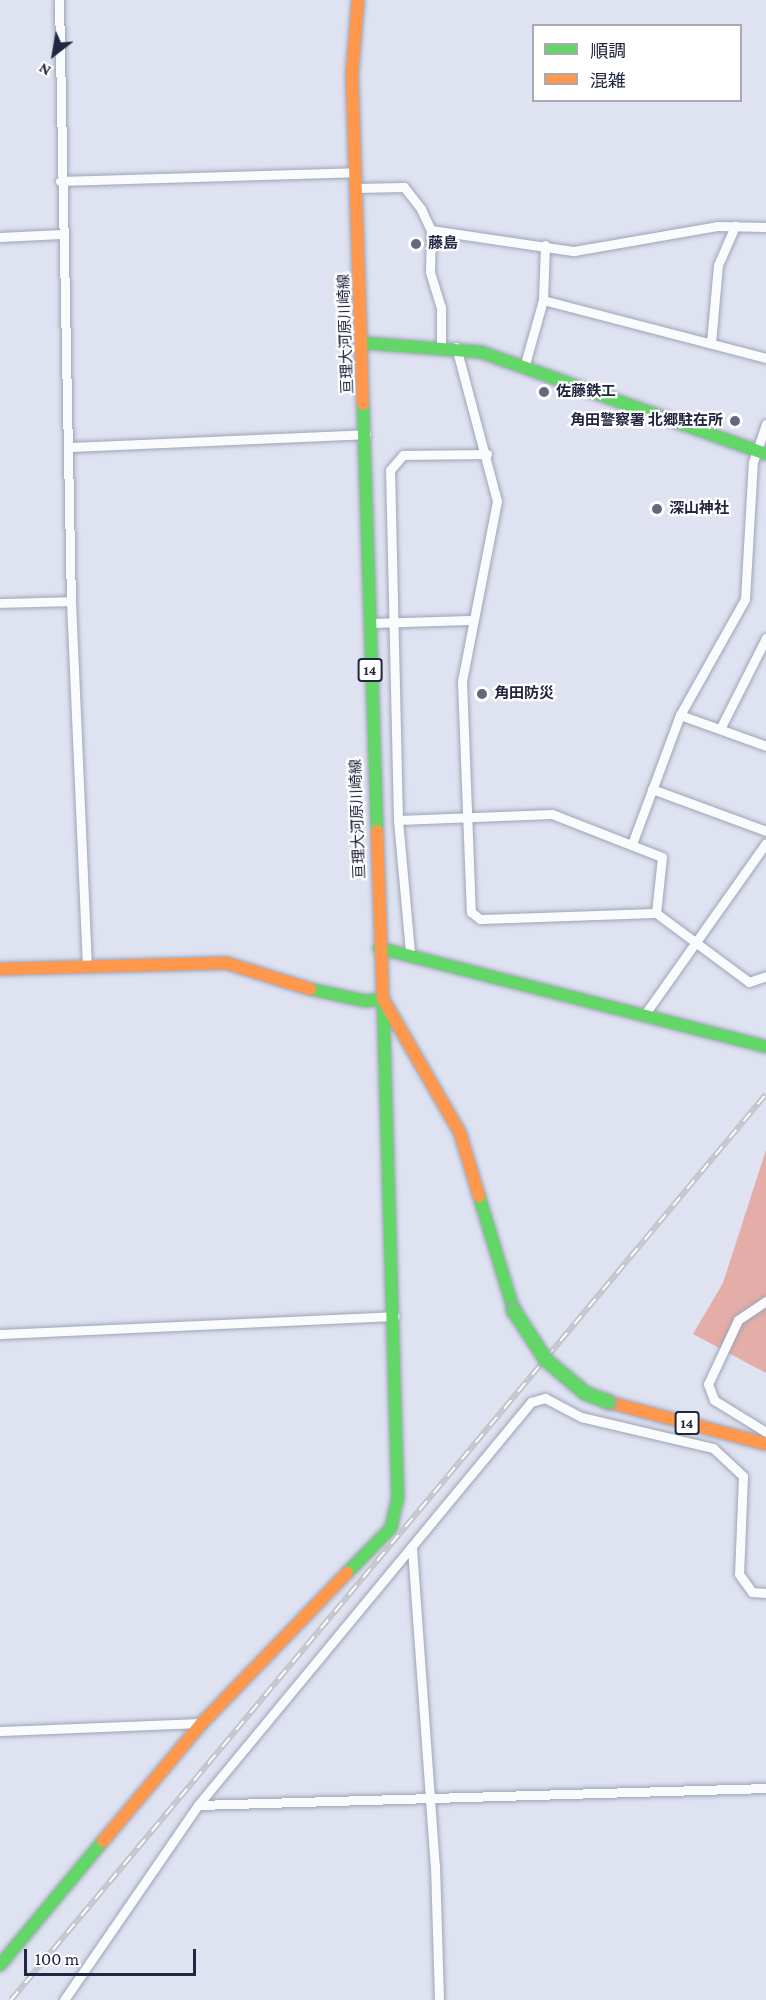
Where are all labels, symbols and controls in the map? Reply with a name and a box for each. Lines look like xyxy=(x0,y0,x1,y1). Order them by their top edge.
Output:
north arrow xyxy=(24,24,84,84)
legend xyxy=(532,24,742,102)
text: 順調 xyxy=(590,41,626,61)
text: N xyxy=(35,60,54,80)
text: 混雑 xyxy=(590,71,626,91)
place label: 藤島 xyxy=(428,235,458,253)
marker: 藤島 xyxy=(409,237,423,251)
street label: 亘理大河原川崎線 xyxy=(335,274,357,394)
place label: 佐藤鉄工 xyxy=(556,383,616,401)
marker: 佐藤鉄工 xyxy=(537,385,551,399)
place label: 角田警察署 北郷駐在所 xyxy=(570,412,723,430)
marker: 角田警察署 北郷駐在所 xyxy=(728,414,742,428)
place label: 深山神社 xyxy=(669,500,729,518)
marker: 深山神社 xyxy=(650,502,664,516)
road number: 14 xyxy=(356,659,384,681)
place label: 角田防災 xyxy=(494,685,554,703)
marker: 角田防災 xyxy=(475,687,489,701)
street label: 亘理大河原川崎線 xyxy=(347,759,369,879)
road number: 14 xyxy=(674,1412,700,1434)
scale bar xyxy=(27,1937,200,1975)
text: 100 m xyxy=(35,1949,79,1969)

